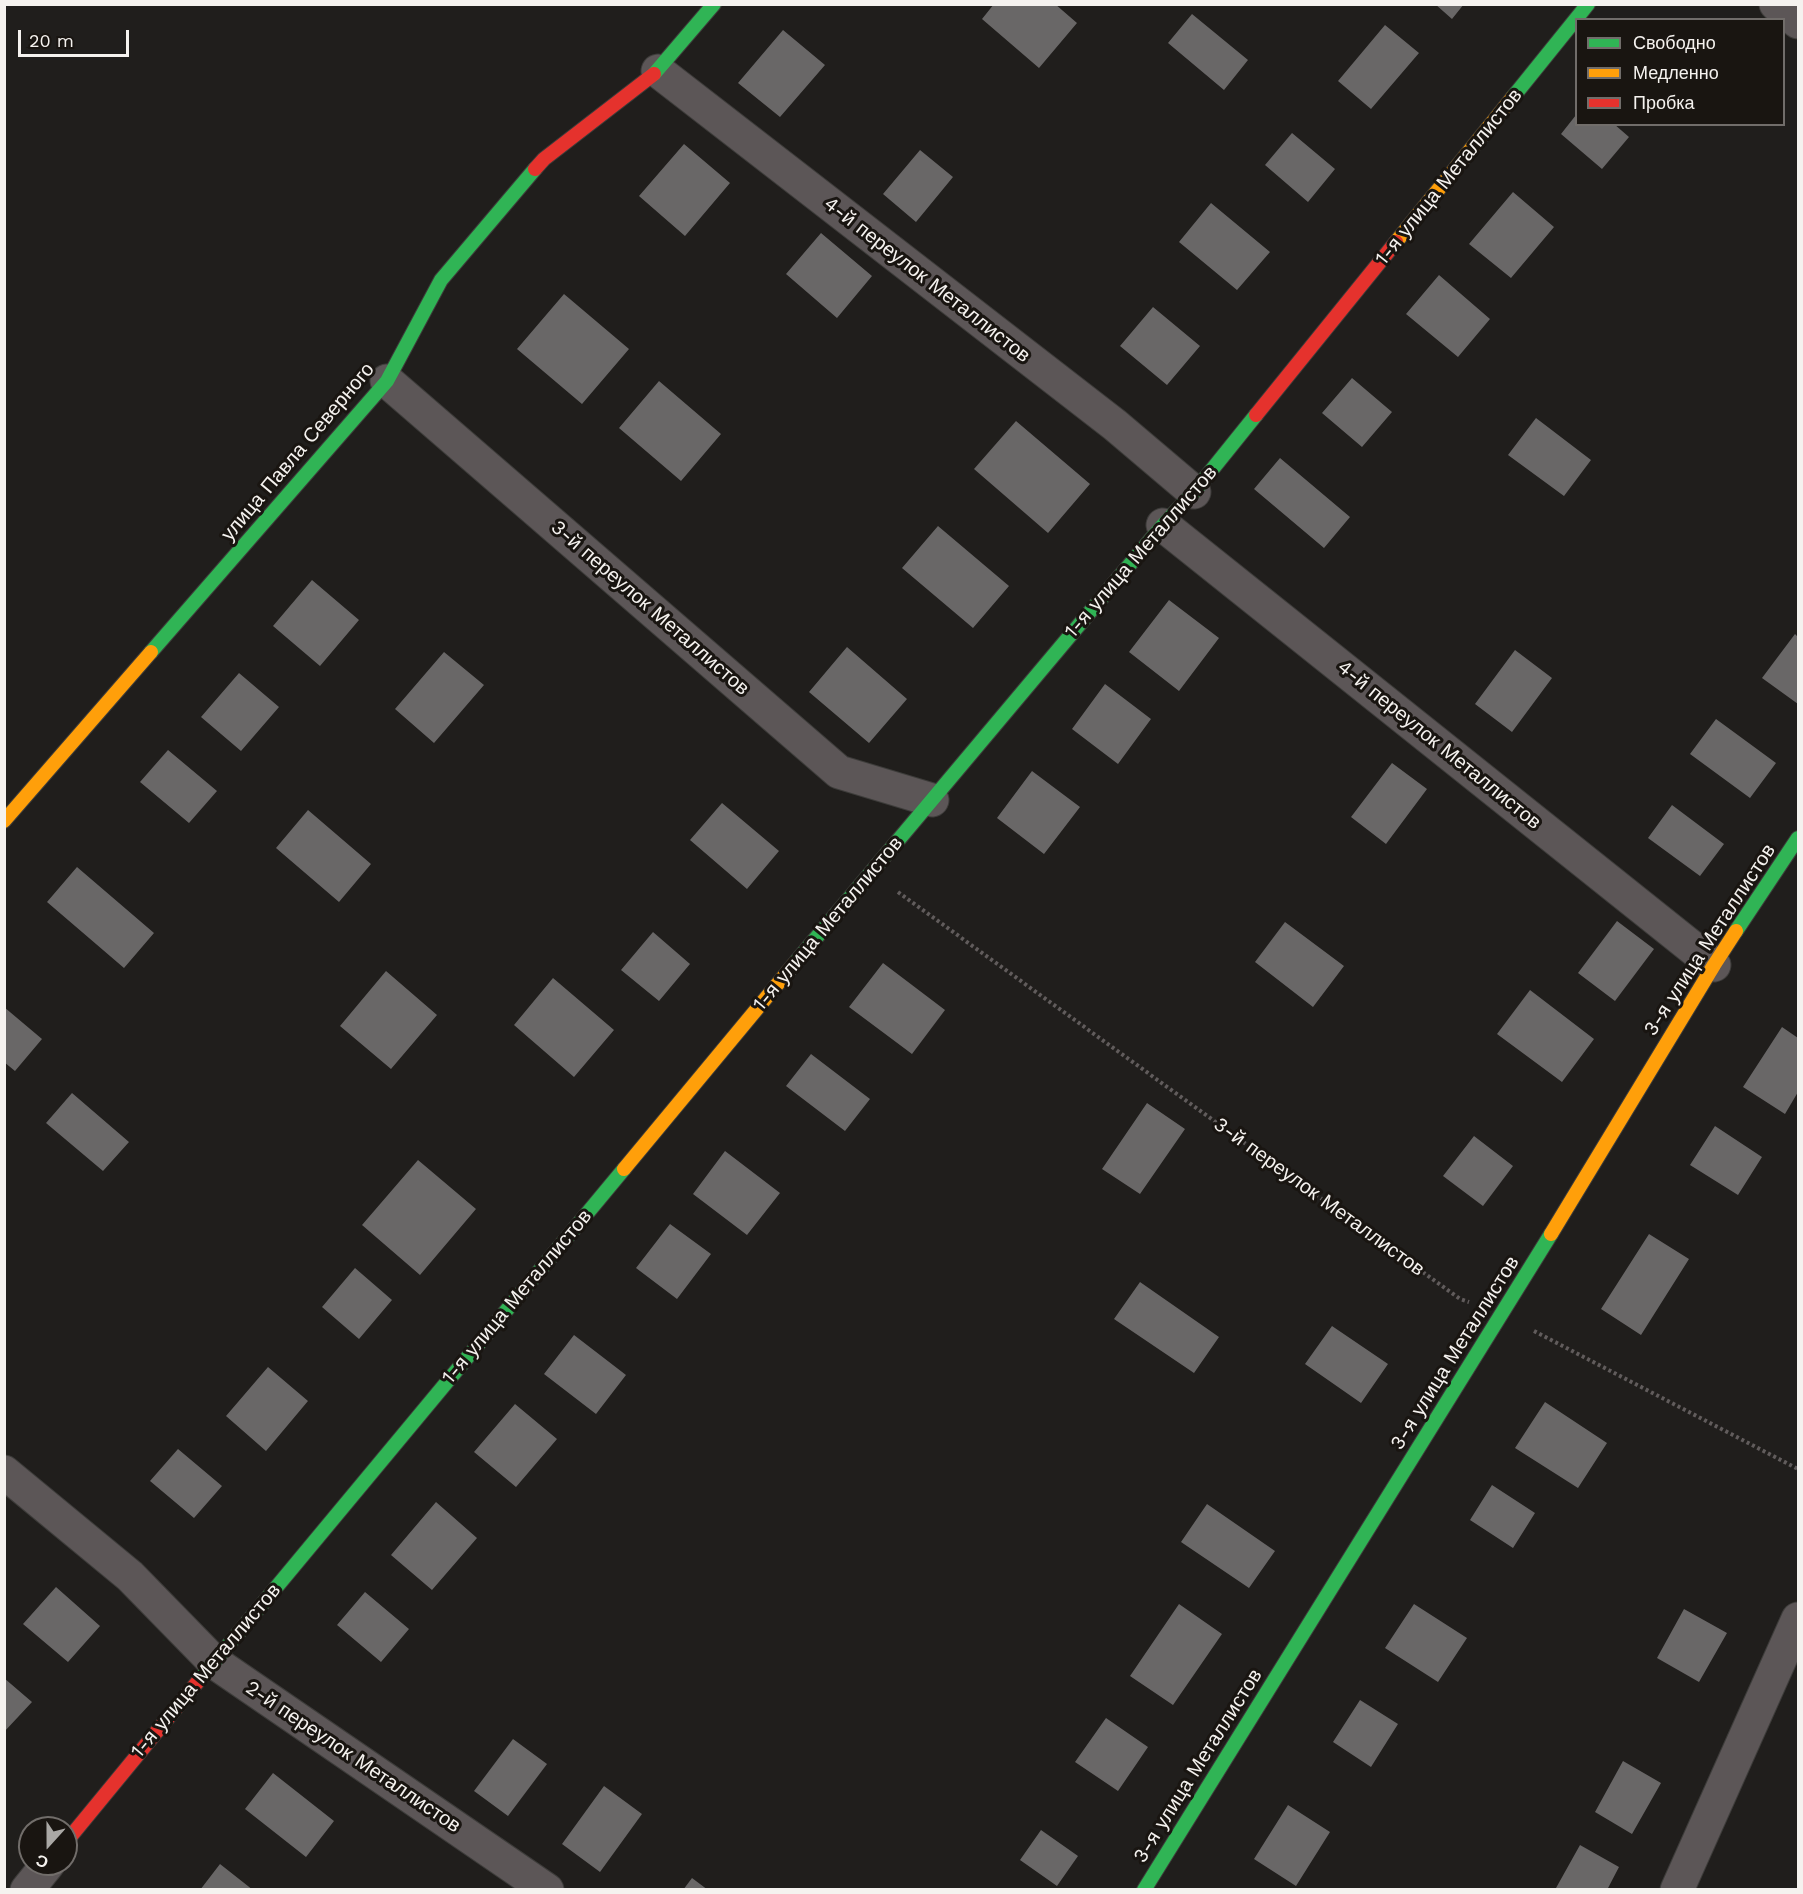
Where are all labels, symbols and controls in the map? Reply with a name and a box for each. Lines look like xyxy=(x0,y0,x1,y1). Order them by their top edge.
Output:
scale bar xyxy=(21,18,132,56)
legend xyxy=(1575,18,1785,126)
text: 20 m xyxy=(29,30,74,51)
text: Свободно xyxy=(1633,32,1716,53)
text: Медленно xyxy=(1633,62,1719,83)
street label: 1-я улица Металлистов xyxy=(1370,84,1528,270)
text: Пробка xyxy=(1633,92,1695,113)
street label: 4-й переулок Металлистов xyxy=(819,192,1035,368)
street label: улица Павла Северного xyxy=(216,358,380,546)
street label: 1-я улица Металлистов xyxy=(1060,461,1222,643)
street label: 3-й переулок Металлистов xyxy=(546,515,754,701)
street label: 4-й переулок Металлистов xyxy=(1332,655,1546,835)
street label: 1-я улица Металлистов xyxy=(748,832,908,1016)
street label: 3-я улица Металлистов xyxy=(1639,840,1781,1040)
street label: 3-й переулок Металлистов xyxy=(1209,1112,1429,1282)
street label: 1-я улица Металлистов xyxy=(437,1205,597,1389)
street label: 3-я улица Металлистов xyxy=(1385,1252,1525,1454)
street label: 1-я улица Металлистов xyxy=(126,1579,286,1763)
street label: 3-я улица Металлистов xyxy=(1128,1665,1268,1867)
street label: 2-й переулок Металлистов xyxy=(241,1676,465,1838)
north arrow xyxy=(18,1816,78,1876)
text: С xyxy=(33,1850,51,1872)

